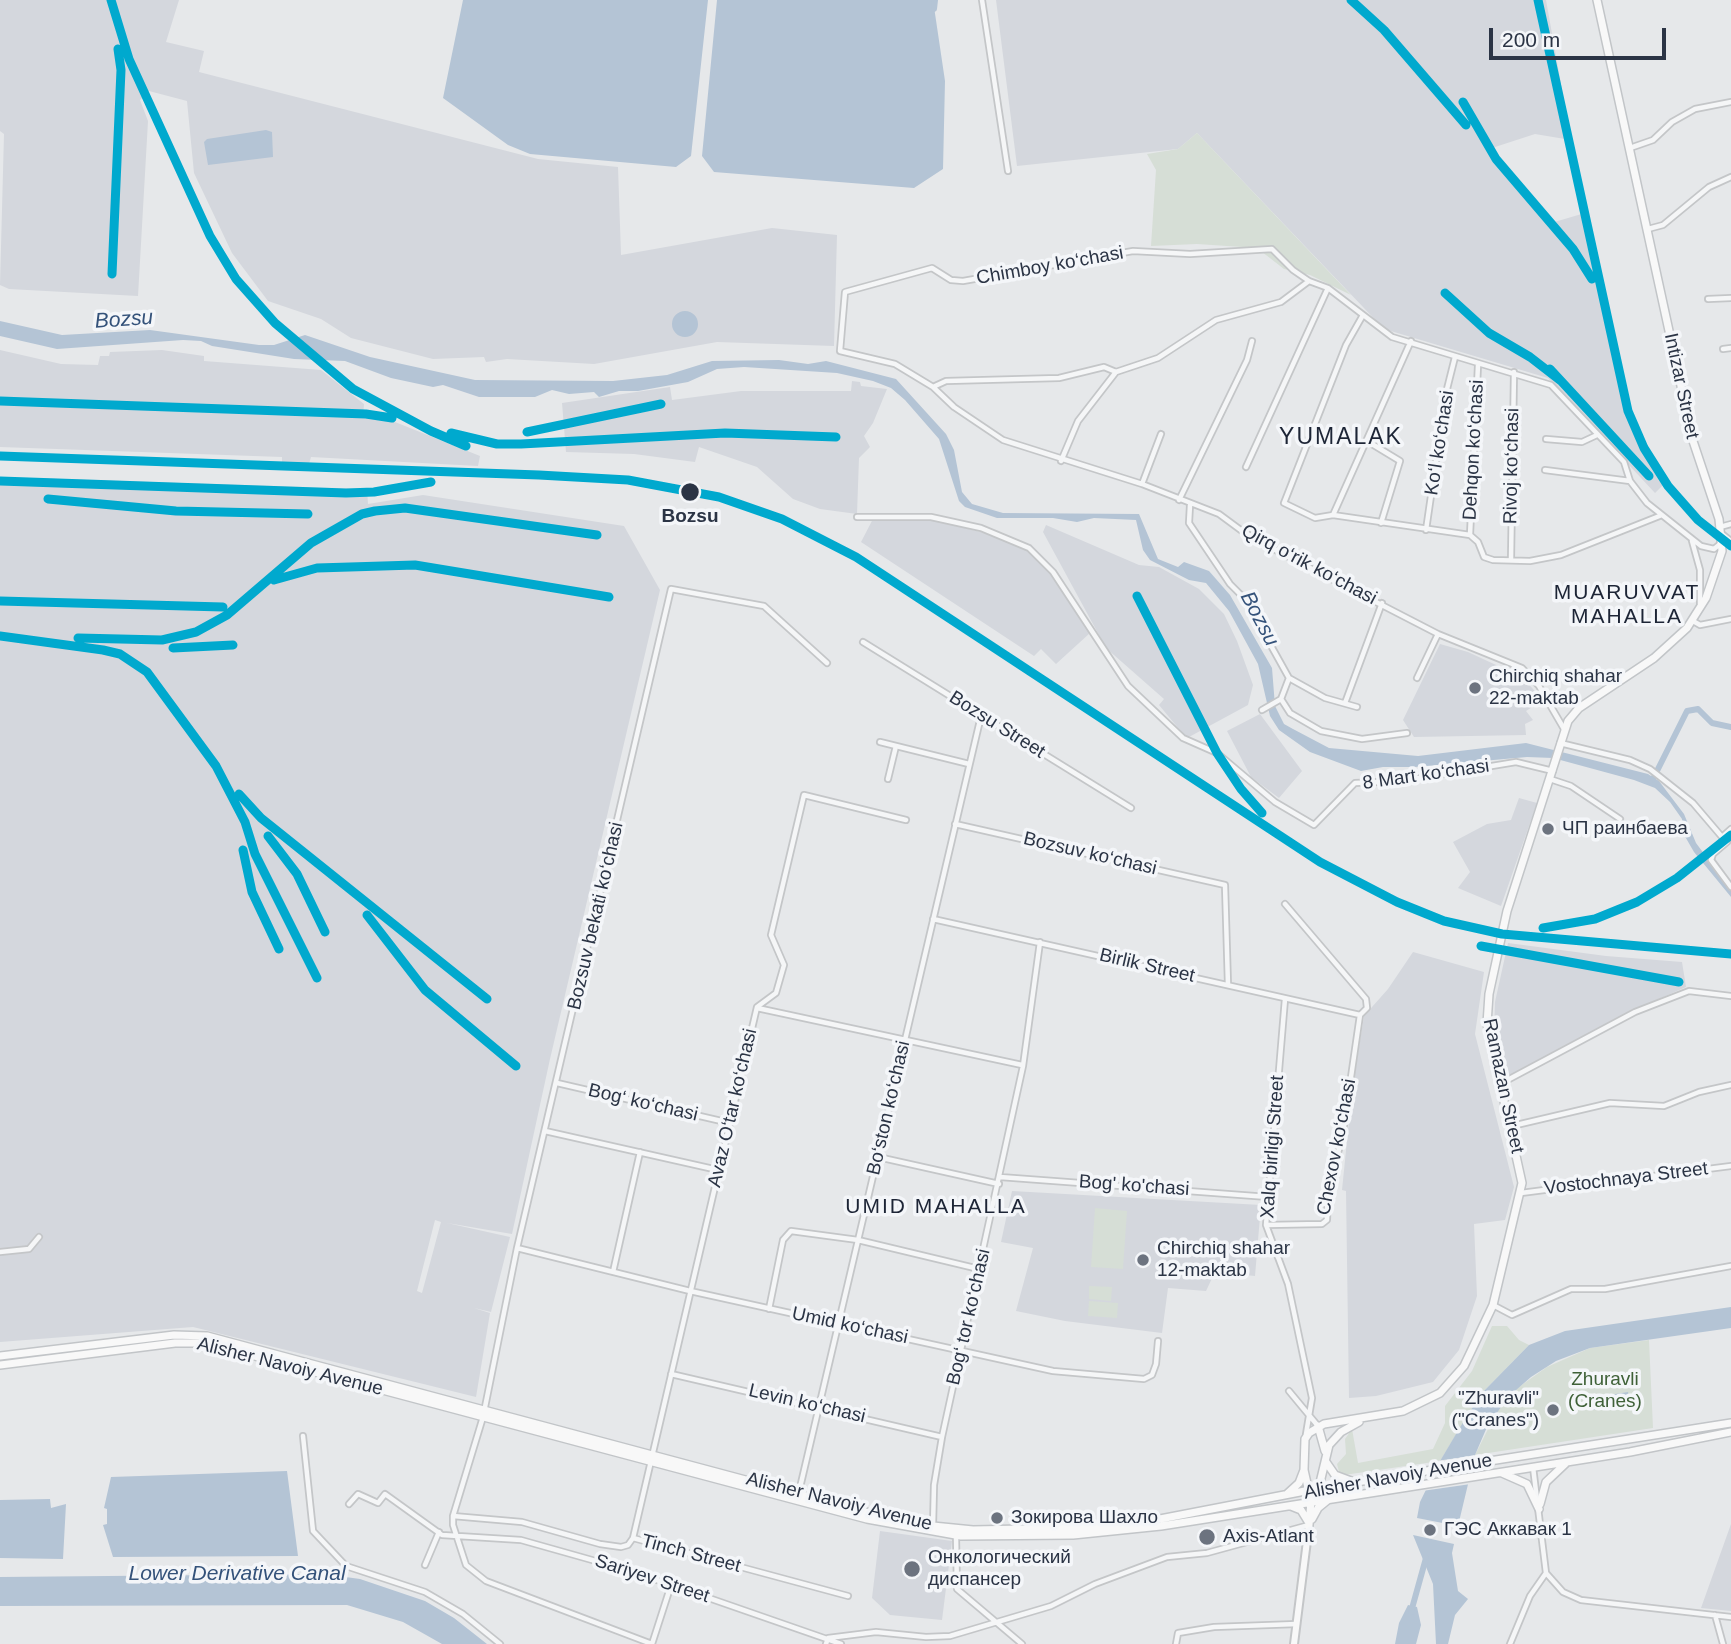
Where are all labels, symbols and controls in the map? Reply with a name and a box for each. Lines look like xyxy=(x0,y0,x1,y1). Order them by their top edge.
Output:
scale bar xyxy=(1493,14,1670,58)
text: 200 m xyxy=(1502,28,1560,51)
street label: Chimboy ko‘chasi xyxy=(975,242,1125,290)
water label: Bozsu xyxy=(94,305,154,335)
street label: Intizar Street xyxy=(1659,331,1703,441)
street label: Dehqon ko‘chasi xyxy=(1459,379,1489,521)
street label: Ko‘l ko‘chasi xyxy=(1420,389,1460,497)
street label: Rivoj ko‘chasi xyxy=(1500,408,1524,524)
district label: YUMALAK xyxy=(1280,424,1402,452)
marker: Bozsu xyxy=(679,481,701,503)
place label: Bozsu xyxy=(662,506,718,528)
street label: Qirq o‘rik ko‘chasi xyxy=(1237,520,1381,610)
district label: MUARUVVAT MAHALLA xyxy=(1555,580,1699,630)
water label: Bozsu xyxy=(1234,587,1284,651)
place label: Chirchiq shahar 22-maktab xyxy=(1489,666,1622,710)
marker: Chirchiq shahar 22-maktab xyxy=(1467,680,1483,696)
street label: Bozsu Street xyxy=(945,687,1049,763)
street label: 8 Mart ko‘chasi xyxy=(1361,755,1491,795)
place label: ЧП раинбаева xyxy=(1562,818,1688,840)
street label: Bozsuv bekati ko‘chasi xyxy=(563,820,629,1012)
marker: ЧП раинбаева xyxy=(1540,821,1556,837)
street label: Bozsuv ko‘chasi xyxy=(1021,828,1159,880)
street label: Birlik Street xyxy=(1097,944,1197,988)
street label: Ramazan Street xyxy=(1478,1016,1528,1156)
street label: Avaz O‘tar ko‘chasi xyxy=(704,1026,762,1190)
street label: Bo‘ston ko‘chasi xyxy=(862,1039,916,1177)
street label: Xalq birligi Street xyxy=(1257,1075,1289,1219)
street label: Chexov ko‘chasi xyxy=(1313,1077,1361,1217)
street label: Bog‘ ko‘chasi xyxy=(586,1079,700,1127)
street label: Vostochnaya Street xyxy=(1543,1158,1709,1200)
street label: Bog' ko'chasi xyxy=(1078,1171,1190,1201)
district label: UMID MAHALLA xyxy=(847,1194,1025,1220)
place label: Chirchiq shahar 12-maktab xyxy=(1157,1238,1290,1282)
street label: Bog‘ tor ko‘chasi xyxy=(942,1247,996,1387)
marker: Chirchiq shahar 12-maktab xyxy=(1135,1252,1151,1268)
street label: Umid ko‘chasi xyxy=(790,1303,910,1349)
street label: Alisher Navoiy Avenue xyxy=(195,1333,385,1401)
park label: Zhuravli (Cranes) xyxy=(1568,1369,1642,1413)
street label: Levin ko‘chasi xyxy=(746,1379,868,1429)
place label: "Zhuravli" ("Cranes") xyxy=(1452,1388,1539,1432)
marker: "Zhuravli" ("Cranes") xyxy=(1545,1402,1561,1418)
street label: Alisher Navoiy Avenue xyxy=(1302,1449,1494,1505)
street label: Alisher Navoiy Avenue xyxy=(744,1468,934,1536)
place label: Зокирова Шахло xyxy=(1011,1507,1158,1529)
marker: Зокирова Шахло xyxy=(989,1510,1005,1526)
place label: ГЭС Аккавак 1 xyxy=(1444,1519,1572,1541)
marker: ГЭС Аккавак 1 xyxy=(1422,1522,1438,1538)
place label: Axis-Atlant xyxy=(1223,1526,1314,1548)
marker: Axis-Atlant xyxy=(1197,1527,1217,1547)
street label: Tinch Street xyxy=(639,1530,743,1578)
place label: Онкологический диспансер xyxy=(928,1547,1071,1591)
street label: Sariyev Street xyxy=(592,1550,712,1608)
marker: Онкологический диспансер xyxy=(902,1559,922,1579)
water label: Lower Derivative Canal xyxy=(128,1561,346,1587)

